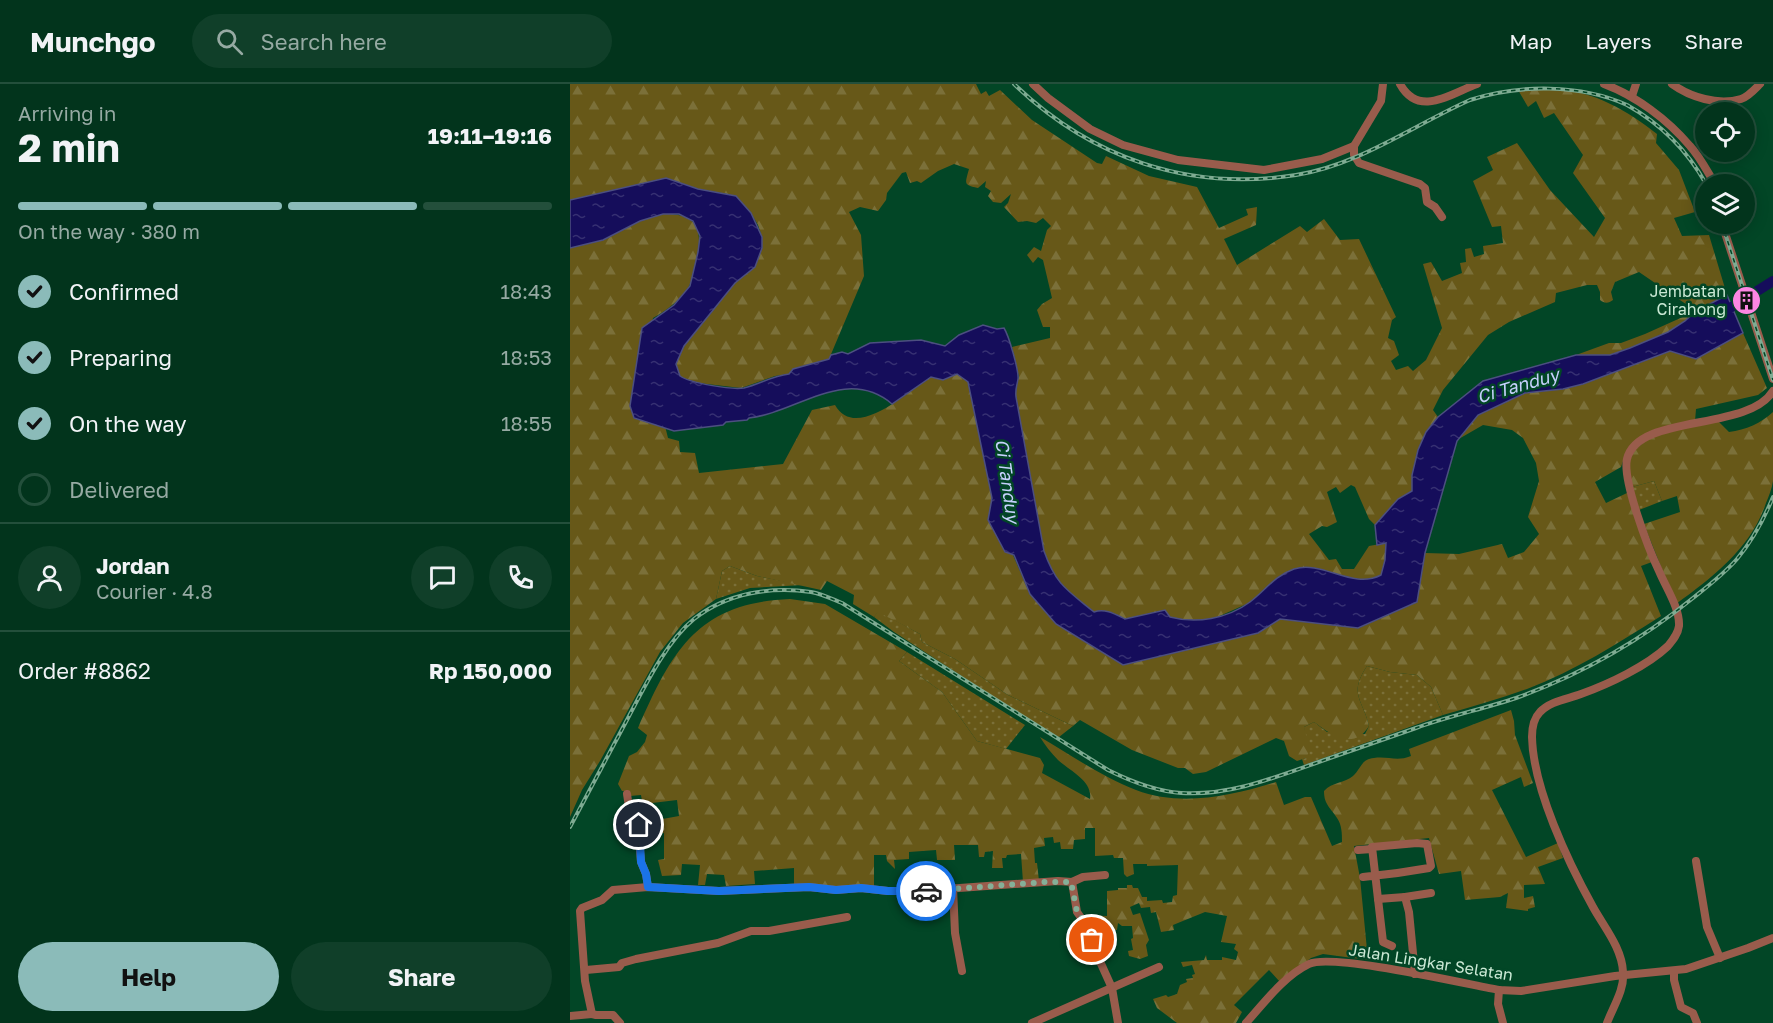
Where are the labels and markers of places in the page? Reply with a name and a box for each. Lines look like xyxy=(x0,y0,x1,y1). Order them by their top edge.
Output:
place label: Jembatan Cirahong xyxy=(1650,281,1726,319)
building icon: Jembatan Cirahong xyxy=(1731,284,1763,316)
pin xyxy=(613,799,664,850)
pin xyxy=(1066,914,1117,965)

